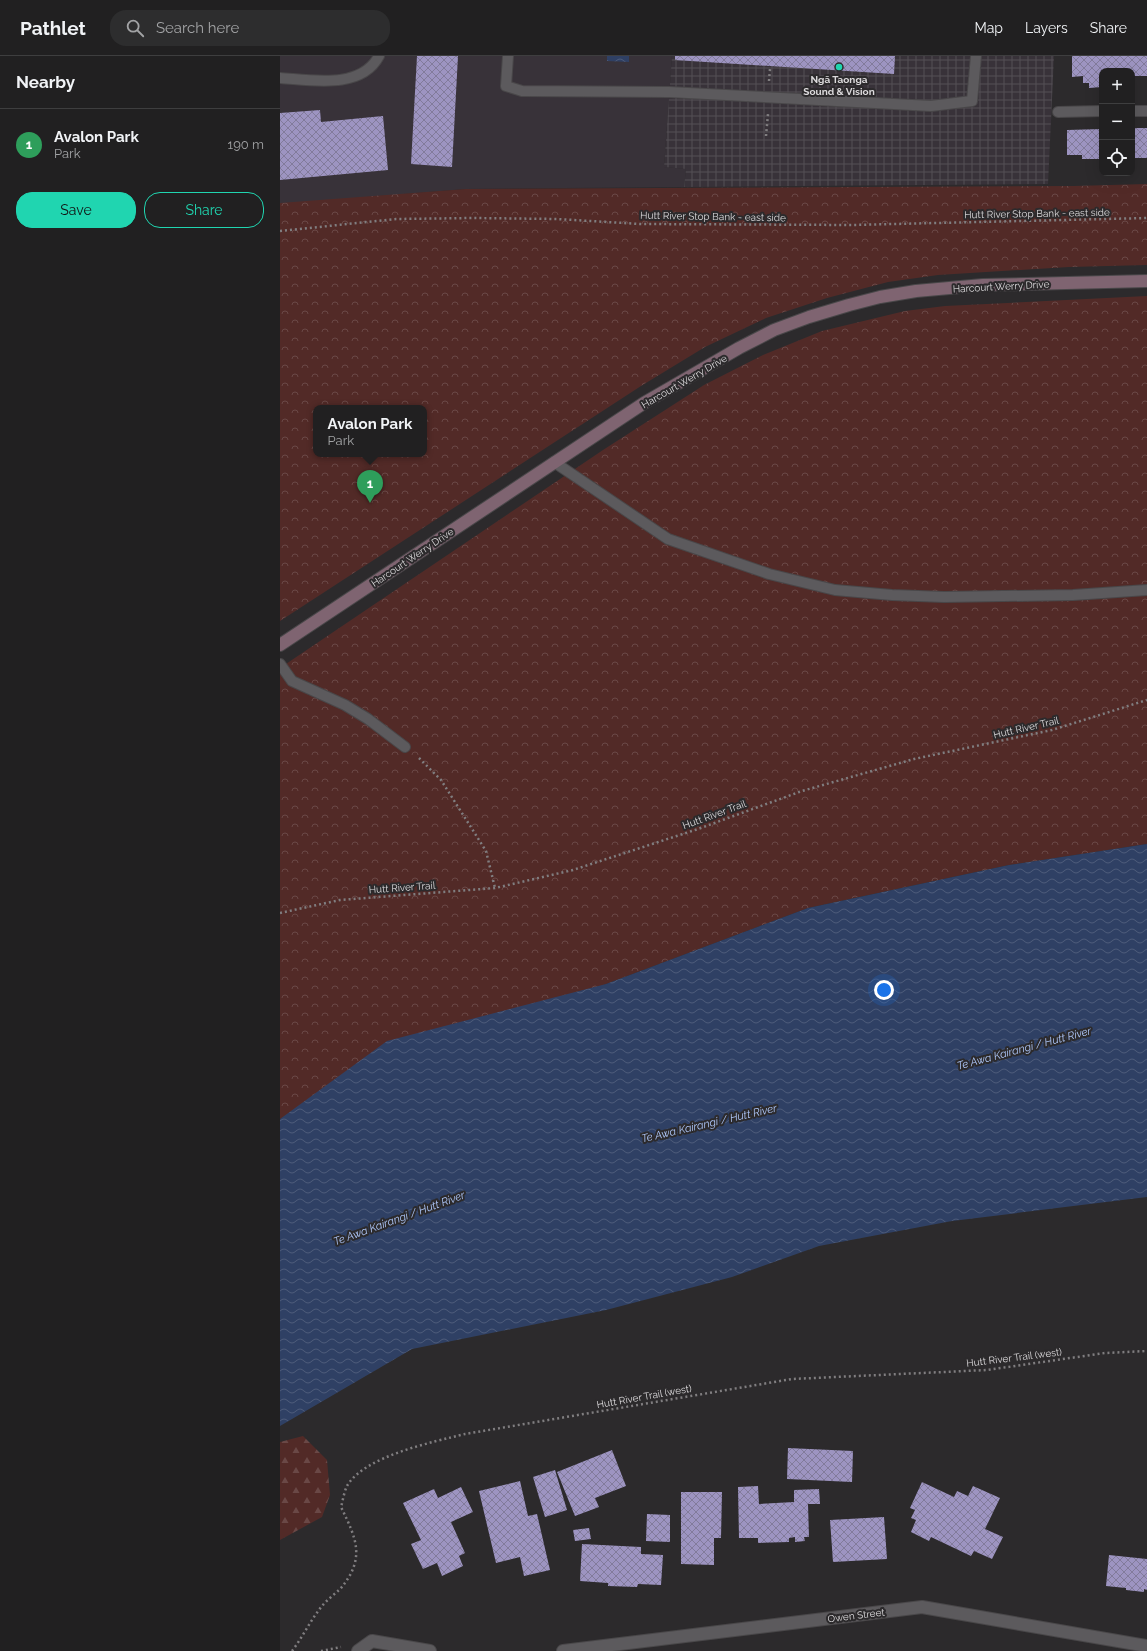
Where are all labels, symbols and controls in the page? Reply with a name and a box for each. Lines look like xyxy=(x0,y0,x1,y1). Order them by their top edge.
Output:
search box xyxy=(110,10,390,46)
text: Pathlet xyxy=(20,17,86,39)
icon: search xyxy=(124,17,146,39)
text: Search here xyxy=(156,19,239,37)
text: Map xyxy=(975,20,1003,36)
text: Layers xyxy=(1025,20,1068,36)
text: Share xyxy=(1090,20,1127,36)
marker: Ngā Taonga Sound & Vision xyxy=(834,62,844,72)
map controls xyxy=(1099,68,1135,176)
button: + xyxy=(1099,68,1135,104)
text: Nearby xyxy=(16,72,75,92)
place label: Ngā Taonga Sound & Vision xyxy=(803,74,875,97)
button: − xyxy=(1099,104,1135,140)
text: Avalon Park xyxy=(54,128,139,146)
text: 1 xyxy=(26,137,32,152)
text: 190 m xyxy=(228,137,264,152)
button: locate xyxy=(1099,140,1135,176)
text: Park xyxy=(54,146,81,161)
button: Save xyxy=(16,192,136,228)
button: Share xyxy=(144,192,264,228)
street label: Hutt River Stop Bank - east side xyxy=(964,207,1110,220)
street label: Hutt River Stop Bank - east side xyxy=(640,210,786,223)
street label: Harcourt Werry Drive xyxy=(952,278,1050,295)
street label: Harcourt Werry Drive xyxy=(640,352,729,410)
popup xyxy=(313,405,427,457)
text: Avalon Park xyxy=(328,415,412,433)
text: Park xyxy=(328,433,354,448)
pin: 1 xyxy=(357,470,383,503)
street label: Harcourt Werry Drive xyxy=(369,526,456,589)
street label: Hutt River Trail xyxy=(992,715,1060,740)
street label: Hutt River Trail xyxy=(681,798,748,831)
street label: Hutt River Trail xyxy=(368,880,436,895)
your location xyxy=(874,980,894,1000)
water label: Te Awa Kairangi / Hutt River xyxy=(956,1024,1094,1073)
water label: Te Awa Kairangi / Hutt River xyxy=(640,1101,779,1145)
water label: Te Awa Kairangi / Hutt River xyxy=(332,1188,468,1248)
street label: Hutt River Trail (west) xyxy=(966,1346,1063,1369)
street label: Hutt River Trail (west) xyxy=(596,1383,693,1410)
street label: Owen Street xyxy=(827,1606,886,1624)

